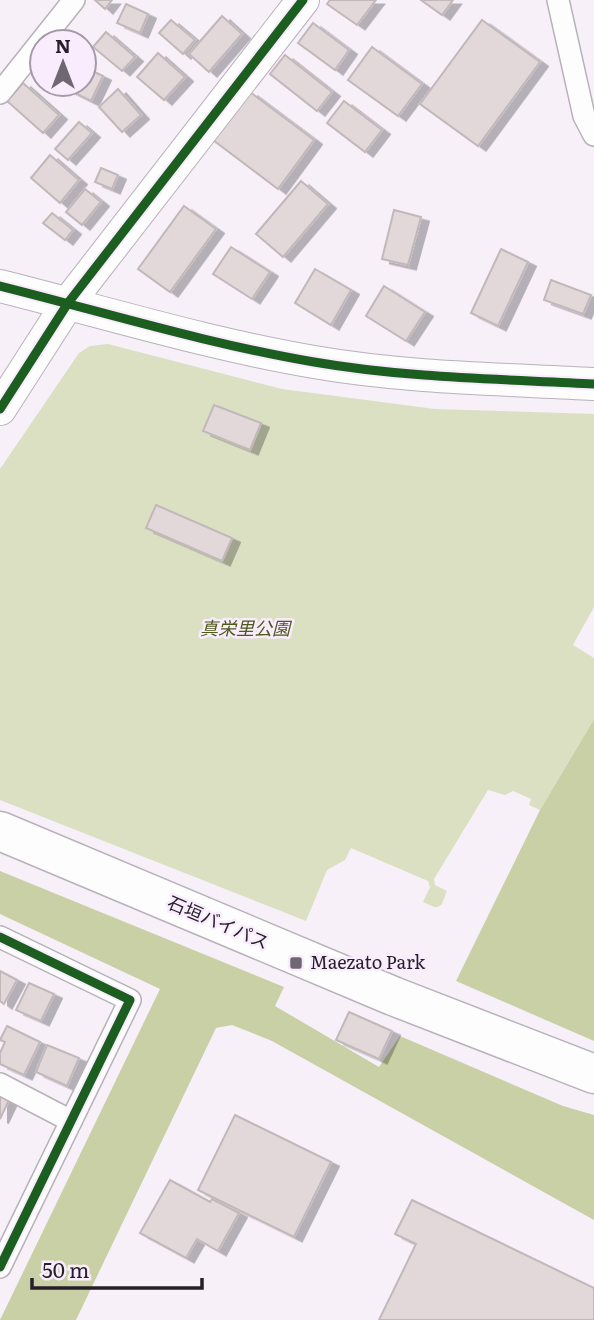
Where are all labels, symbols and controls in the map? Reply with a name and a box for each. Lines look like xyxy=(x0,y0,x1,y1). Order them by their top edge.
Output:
north arrow xyxy=(28,28,98,98)
text: N xyxy=(55,31,71,59)
park label: 真栄里公園 xyxy=(200,614,293,641)
street label: 石垣バイパス xyxy=(164,888,273,955)
place label: Maezato Park xyxy=(310,948,426,975)
marker: Maezato Park xyxy=(288,955,304,971)
scale bar xyxy=(32,1246,201,1290)
text: 50 m xyxy=(42,1253,89,1284)

